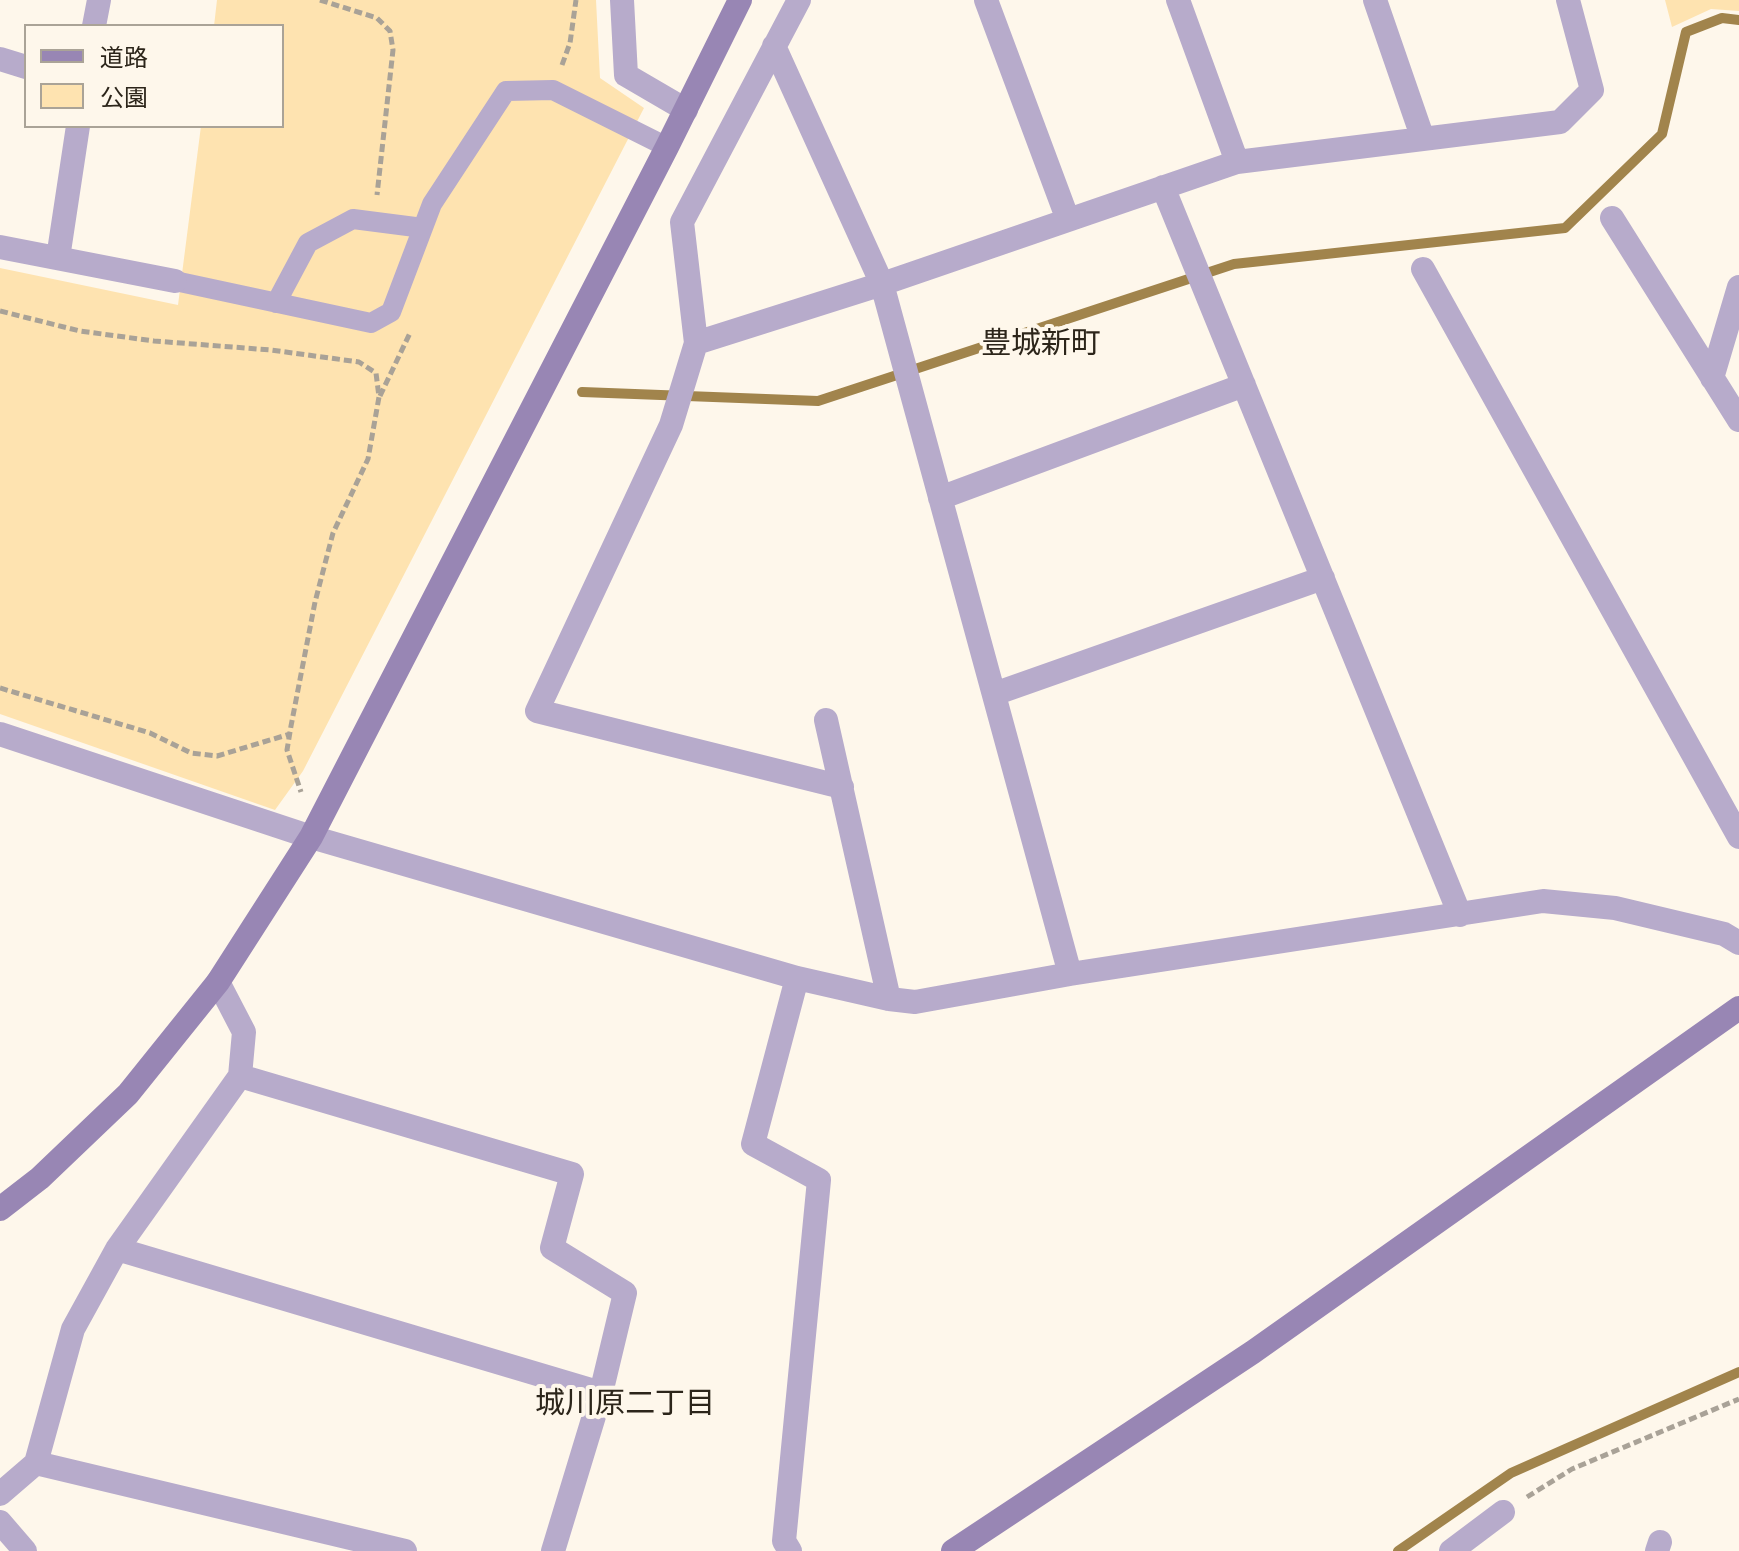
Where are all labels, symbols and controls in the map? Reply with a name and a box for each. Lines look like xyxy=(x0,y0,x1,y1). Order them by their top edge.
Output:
legend xyxy=(24,24,284,128)
text: 道路 xyxy=(100,42,148,74)
text: 公園 xyxy=(100,82,148,114)
district label: 豊城新町 xyxy=(981,328,1101,364)
district label: 城川原二丁目 xyxy=(535,1388,715,1424)

